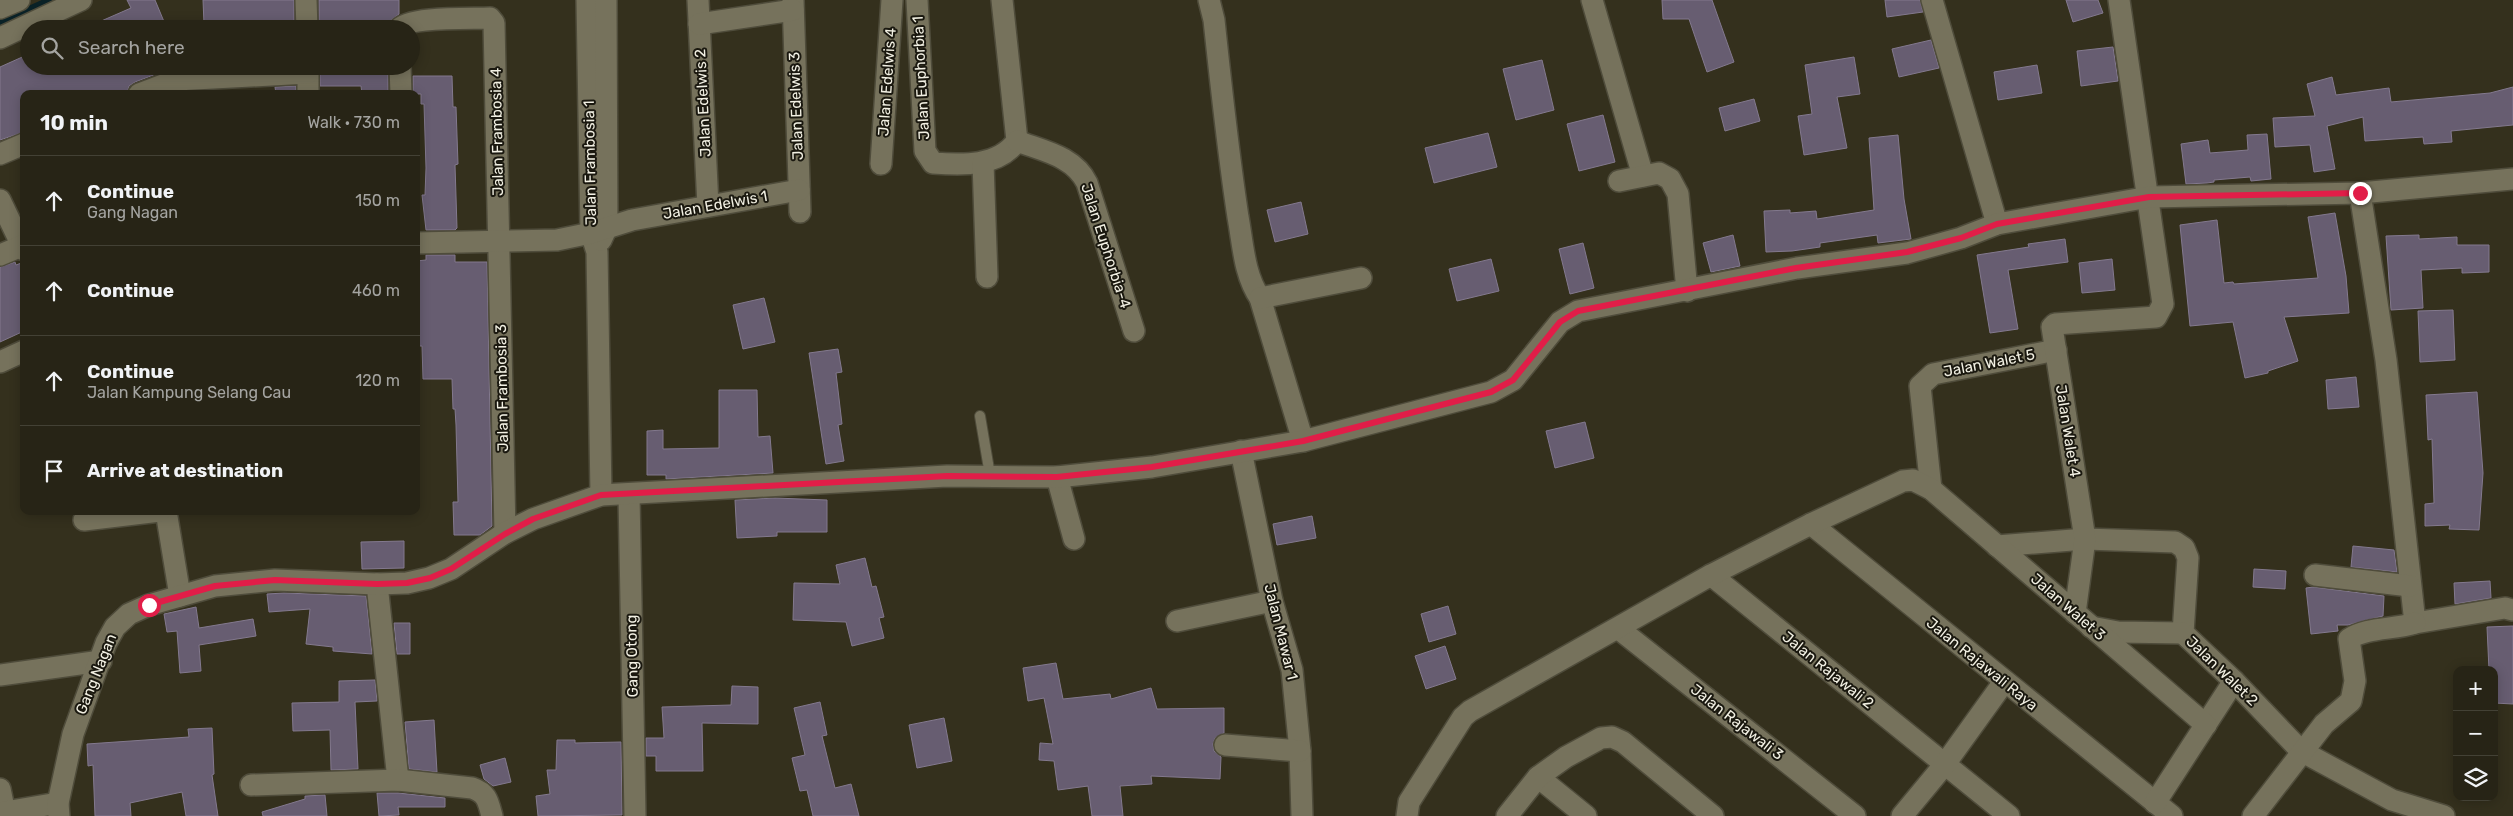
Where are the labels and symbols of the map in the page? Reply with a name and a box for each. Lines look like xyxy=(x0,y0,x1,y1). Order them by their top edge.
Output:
street label: Jalan Euphorbia 1 xyxy=(909,16,933,140)
street label: Jalan Edelwis 4 xyxy=(874,27,900,137)
street label: Jalan Edelwis 2 xyxy=(691,48,715,157)
street label: Jalan Edelwis 3 xyxy=(785,52,807,160)
street label: Jalan Frambosia 4 xyxy=(487,68,507,196)
street label: Jalan Frambosia 1 xyxy=(580,100,600,226)
street label: Jalan Euphorbia-4 xyxy=(1077,181,1135,311)
route end xyxy=(2349,182,2372,205)
street label: Jalan Edelwis 1 xyxy=(661,187,769,223)
street label: Jalan Frambosia 3 xyxy=(492,324,512,452)
street label: Jalan Walet 5 xyxy=(1942,345,2036,381)
street label: Jalan Walet 4 xyxy=(2052,384,2084,478)
street label: Jalan Walet 3 xyxy=(2027,570,2109,644)
street label: Jalan Mawar 1 xyxy=(1260,582,1302,682)
route start xyxy=(138,594,161,617)
street label: Gang Otong xyxy=(622,614,642,698)
street label: Jalan Rajawali Raya xyxy=(1923,614,2041,714)
street label: Jalan Rajawali 2 xyxy=(1779,628,1878,713)
street label: Gang Nagan xyxy=(72,631,120,717)
street label: Jalan Walet 2 xyxy=(2182,632,2262,710)
street label: Jalan Rajawali 3 xyxy=(1687,680,1787,764)

